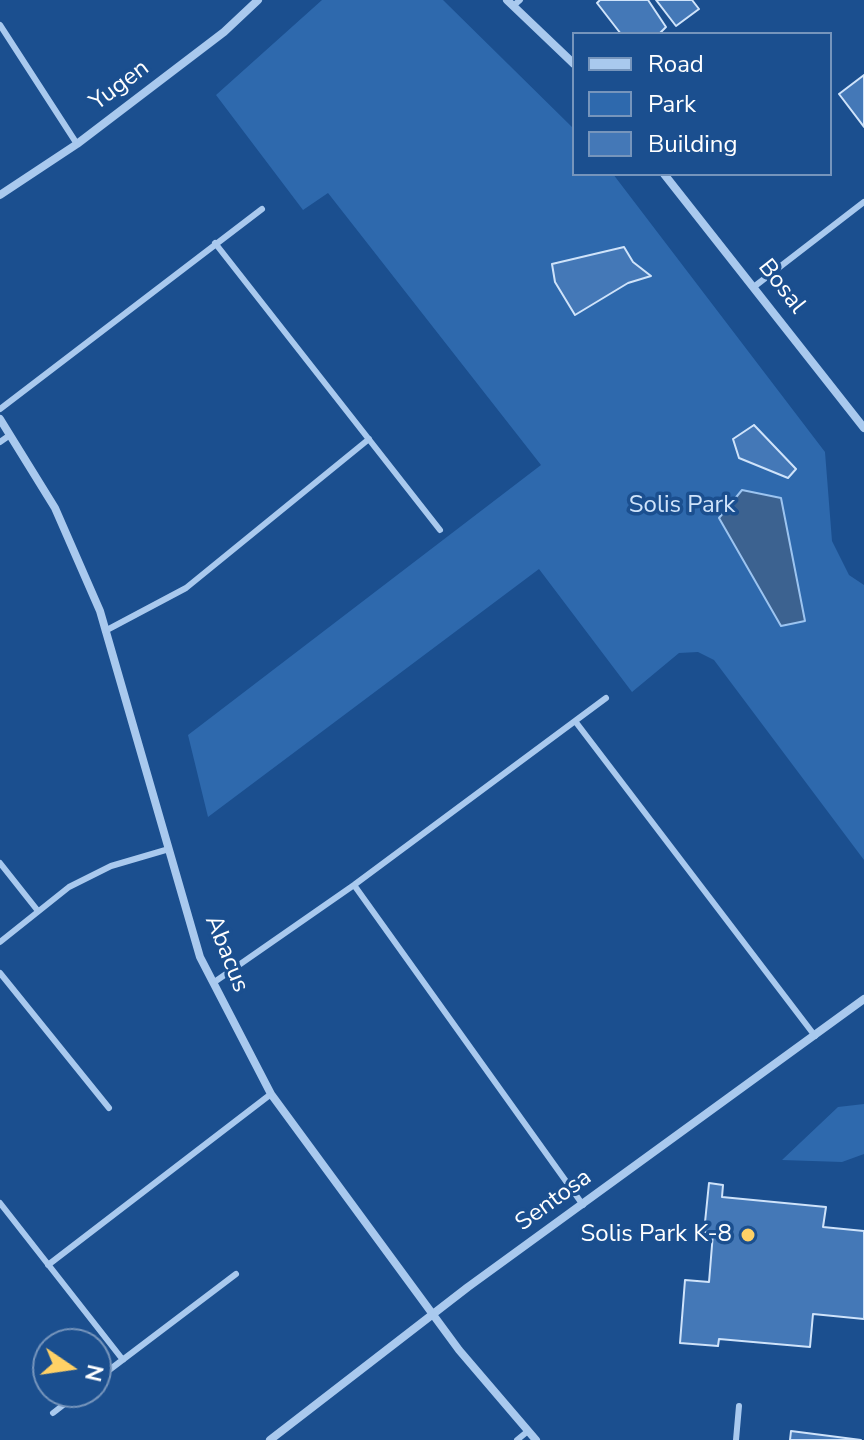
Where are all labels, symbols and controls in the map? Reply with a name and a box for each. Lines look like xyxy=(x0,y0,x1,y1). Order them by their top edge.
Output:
legend xyxy=(572,32,832,176)
text: Road xyxy=(648,48,704,80)
street label: Yugen xyxy=(85,54,155,118)
text: Park xyxy=(648,88,696,120)
text: Building xyxy=(648,128,738,160)
street label: Bosal xyxy=(751,254,811,320)
park label: Solis Park xyxy=(629,492,735,520)
street label: Abacus xyxy=(198,911,254,997)
street label: Sentosa xyxy=(510,1164,598,1238)
place label: Solis Park K-8 xyxy=(581,1221,732,1249)
marker: Solis Park K-8 xyxy=(739,1226,757,1244)
north arrow xyxy=(32,1328,112,1408)
text: N xyxy=(77,1362,110,1384)

